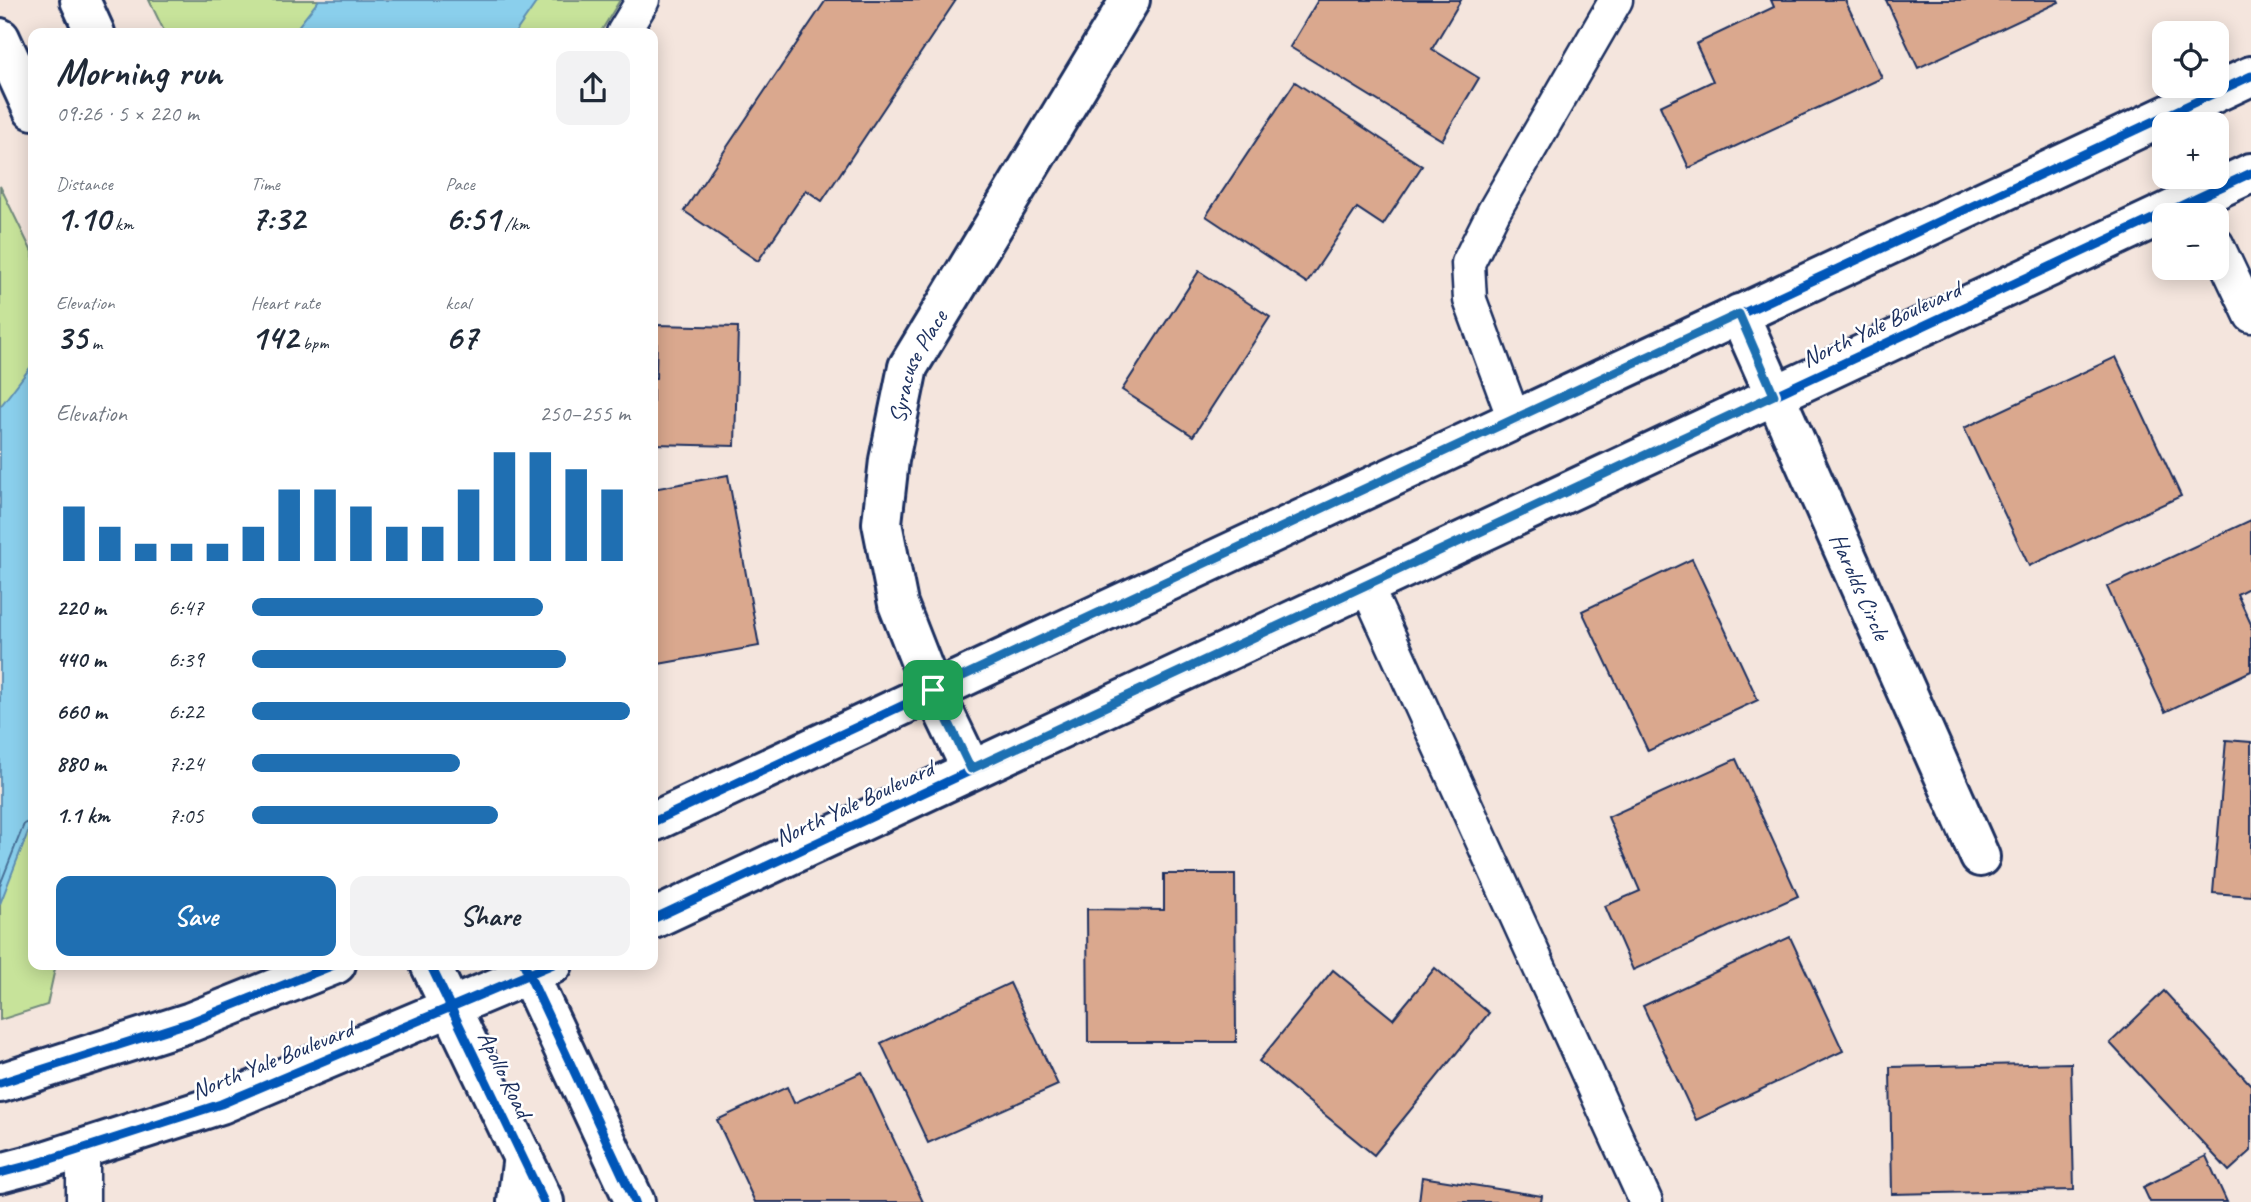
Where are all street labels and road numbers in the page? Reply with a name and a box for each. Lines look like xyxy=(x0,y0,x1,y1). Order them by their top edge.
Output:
street label: North Yale Boulevard xyxy=(1797,273,1969,374)
street label: Syracuse Place xyxy=(882,303,955,426)
street label: Harolds Circle xyxy=(1823,528,1898,647)
street label: North Yale Boulevard xyxy=(770,752,942,853)
street label: North Yale Boulevard xyxy=(187,1013,361,1106)
street label: Apollo Road xyxy=(471,1026,540,1126)

